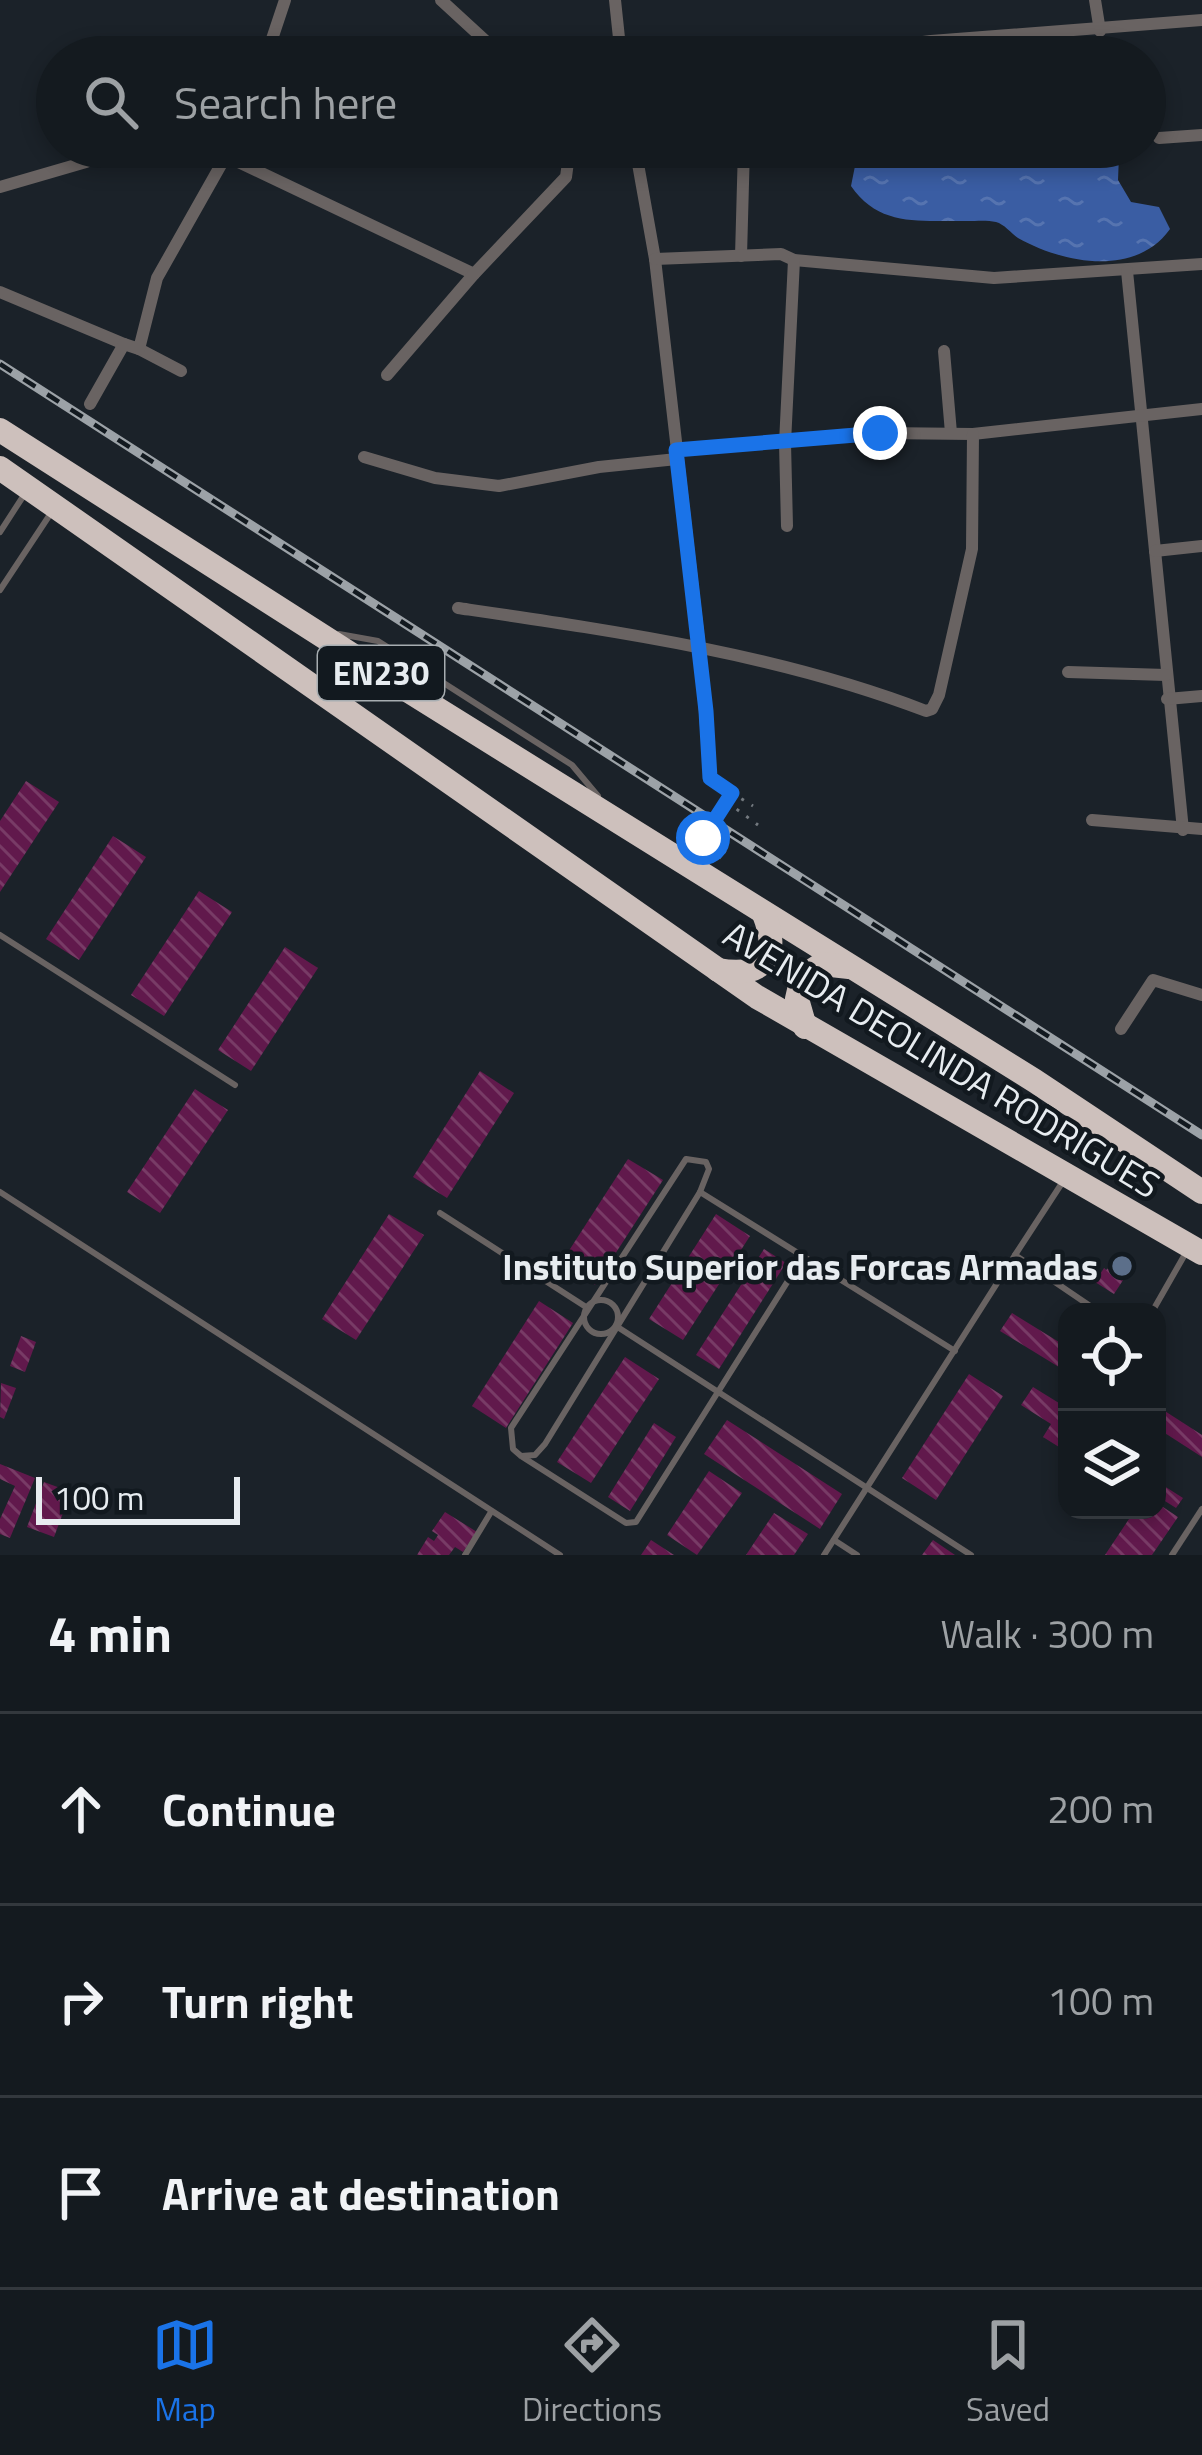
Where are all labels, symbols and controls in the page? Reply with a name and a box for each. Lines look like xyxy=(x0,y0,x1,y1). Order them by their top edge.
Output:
search box xyxy=(36,36,1166,168)
text: Search here xyxy=(174,68,397,136)
icon: search xyxy=(78,69,144,135)
route end xyxy=(853,406,907,460)
road number: EN230 xyxy=(318,646,444,700)
route start xyxy=(676,811,730,865)
street label: AVENIDA DEOLINDA RODRIGUES xyxy=(713,907,1171,1211)
place label: Instituto Superior das Forcas Armadas xyxy=(502,1239,1098,1294)
marker: Instituto Superior das Forcas Armadas xyxy=(1109,1253,1135,1279)
map controls xyxy=(1058,1303,1166,1519)
button: locate xyxy=(1058,1303,1166,1411)
button: layers xyxy=(1058,1411,1166,1519)
scale bar xyxy=(36,1471,240,1524)
text: 100 m xyxy=(54,1473,144,1523)
text: 4 min xyxy=(48,1594,172,1672)
text: Walk · 300 m xyxy=(940,1604,1154,1663)
text: Continue xyxy=(162,1775,336,1843)
icon: ahead xyxy=(48,1776,114,1842)
text: 200 m xyxy=(1047,1779,1154,1838)
text: Turn right xyxy=(162,1967,353,2035)
icon: right xyxy=(48,1968,114,2034)
text: 100 m xyxy=(1047,1971,1154,2030)
text: Arrive at destination xyxy=(162,2159,560,2227)
icon: arrive xyxy=(48,2160,114,2226)
tab: Map xyxy=(152,2312,218,2434)
tab: Directions xyxy=(522,2312,662,2434)
tab: Saved xyxy=(966,2312,1050,2434)

